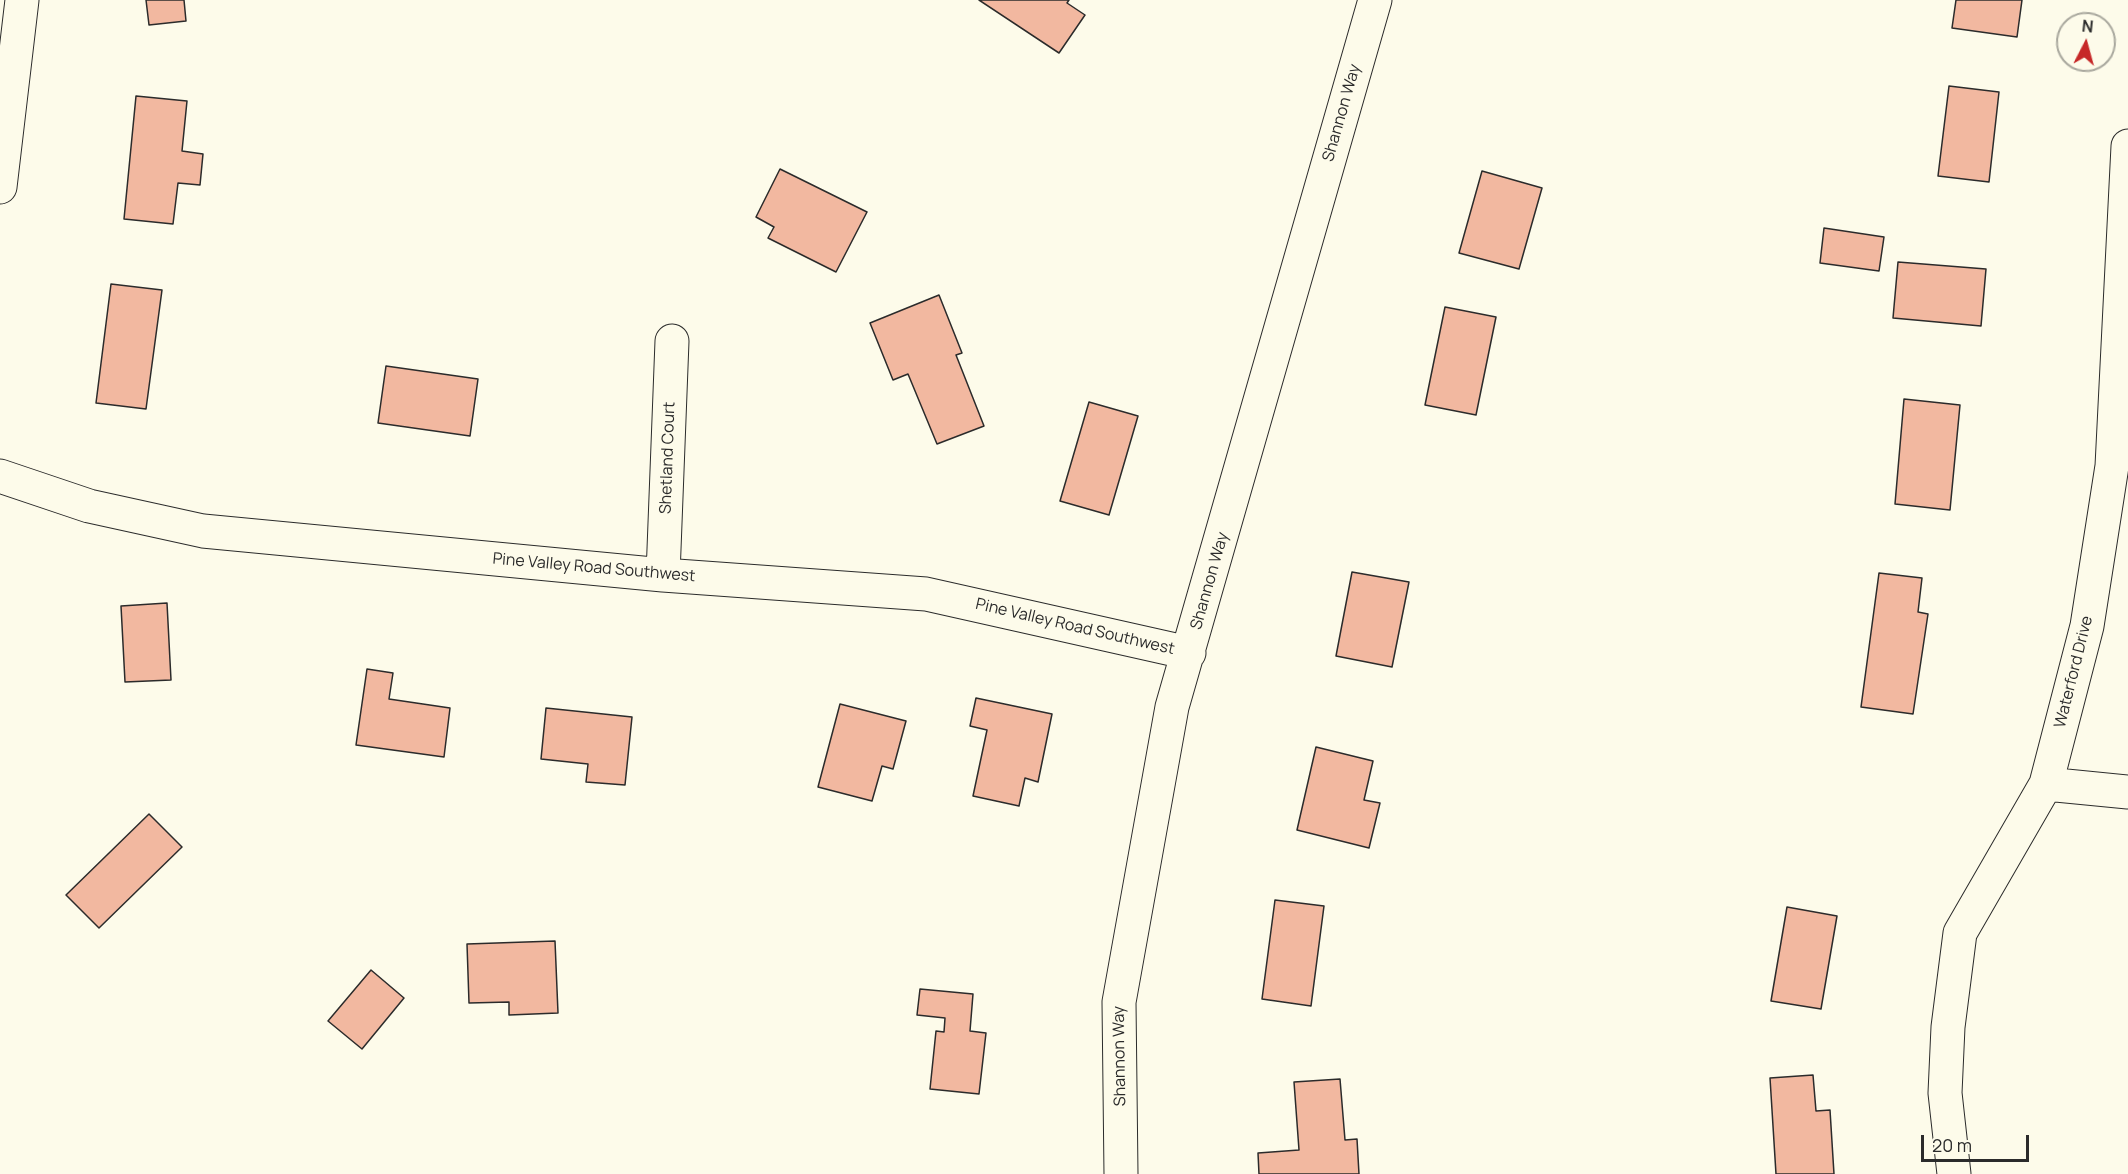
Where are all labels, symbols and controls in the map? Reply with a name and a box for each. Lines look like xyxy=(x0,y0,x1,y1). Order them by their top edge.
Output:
north arrow xyxy=(2056,12,2116,72)
text: N xyxy=(2081,15,2095,38)
street label: Shannon Way xyxy=(1319,62,1365,164)
street label: Shetland Court xyxy=(656,401,680,515)
street label: Shannon Way xyxy=(1187,530,1233,632)
street label: Pine Valley Road Southwest xyxy=(492,550,696,586)
street label: Pine Valley Road Southwest xyxy=(974,595,1176,659)
street label: Waterford Drive xyxy=(2051,614,2097,730)
street label: Shannon Way xyxy=(1110,1006,1130,1106)
scale bar xyxy=(1924,1123,2032,1161)
text: 20 m xyxy=(1932,1133,1972,1157)

